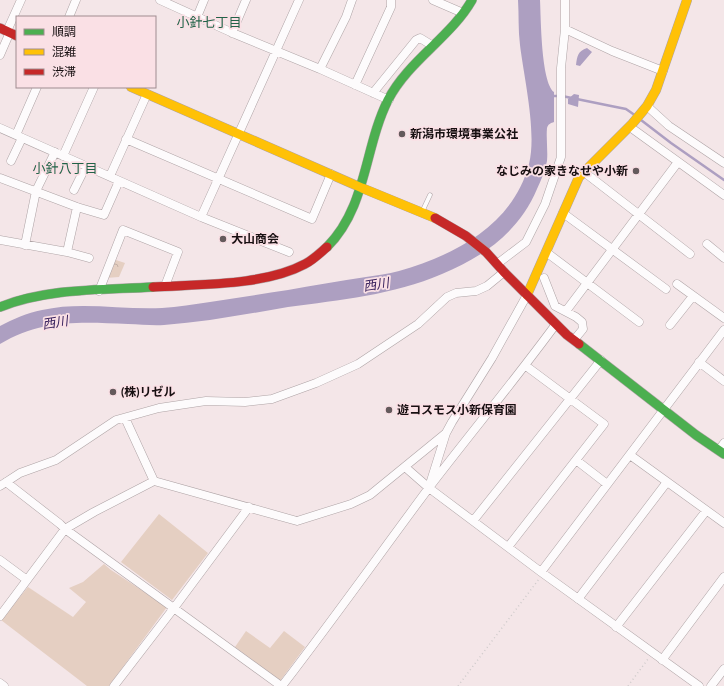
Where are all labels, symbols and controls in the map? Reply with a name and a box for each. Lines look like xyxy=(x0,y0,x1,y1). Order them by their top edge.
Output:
district label: 小針七丁目 xyxy=(176,14,242,30)
legend xyxy=(16,16,156,88)
text: 順調 xyxy=(52,24,76,39)
text: 混雑 xyxy=(52,44,76,59)
text: 渋滞 xyxy=(52,64,76,79)
place label: 新潟市環境事業公社 xyxy=(410,126,518,141)
marker: 新潟市環境事業公社 xyxy=(397,129,407,139)
district label: 小針八丁目 xyxy=(32,160,98,176)
place label: なじみの家きなせや小新 xyxy=(496,163,628,178)
marker: なじみの家きなせや小新 xyxy=(631,166,641,176)
place label: 大山商会 xyxy=(231,231,279,246)
marker: 大山商会 xyxy=(218,234,228,244)
water label: 西川 xyxy=(362,274,392,294)
water label: 西川 xyxy=(41,312,71,332)
place label: (株)リゼル xyxy=(121,384,176,399)
marker: (株)リゼル xyxy=(108,387,118,397)
place label: 遊コスモス小新保育園 xyxy=(397,402,517,417)
marker: 遊コスモス小新保育園 xyxy=(384,405,394,415)

